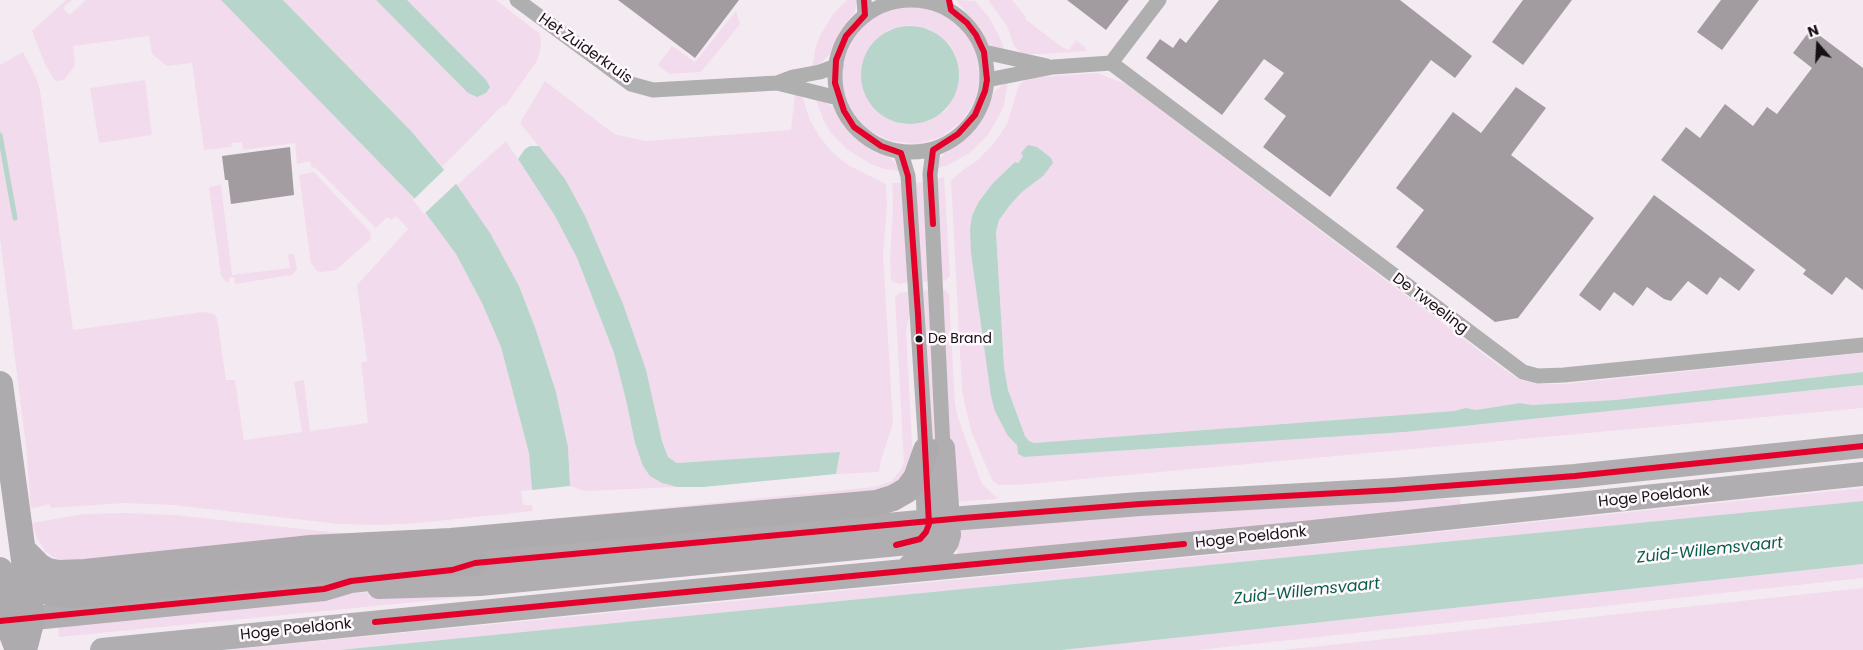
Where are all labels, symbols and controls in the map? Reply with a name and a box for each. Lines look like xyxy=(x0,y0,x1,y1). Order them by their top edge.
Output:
street label: Het Zuiderkruis xyxy=(535,10,635,88)
north arrow xyxy=(1793,20,1843,70)
text: N xyxy=(1805,20,1821,42)
street label: De Tweeling xyxy=(1389,270,1471,338)
place label: De Brand xyxy=(928,331,992,347)
marker: De Brand xyxy=(914,334,924,344)
street label: Hoge Poeldonk xyxy=(1597,482,1711,512)
street label: Hoge Poeldonk xyxy=(1194,523,1308,553)
water label: Zuid-Willemsvaart xyxy=(1636,534,1784,568)
water label: Zuid-Willemsvaart xyxy=(1233,575,1381,609)
street label: Hoge Poeldonk xyxy=(239,615,353,645)

